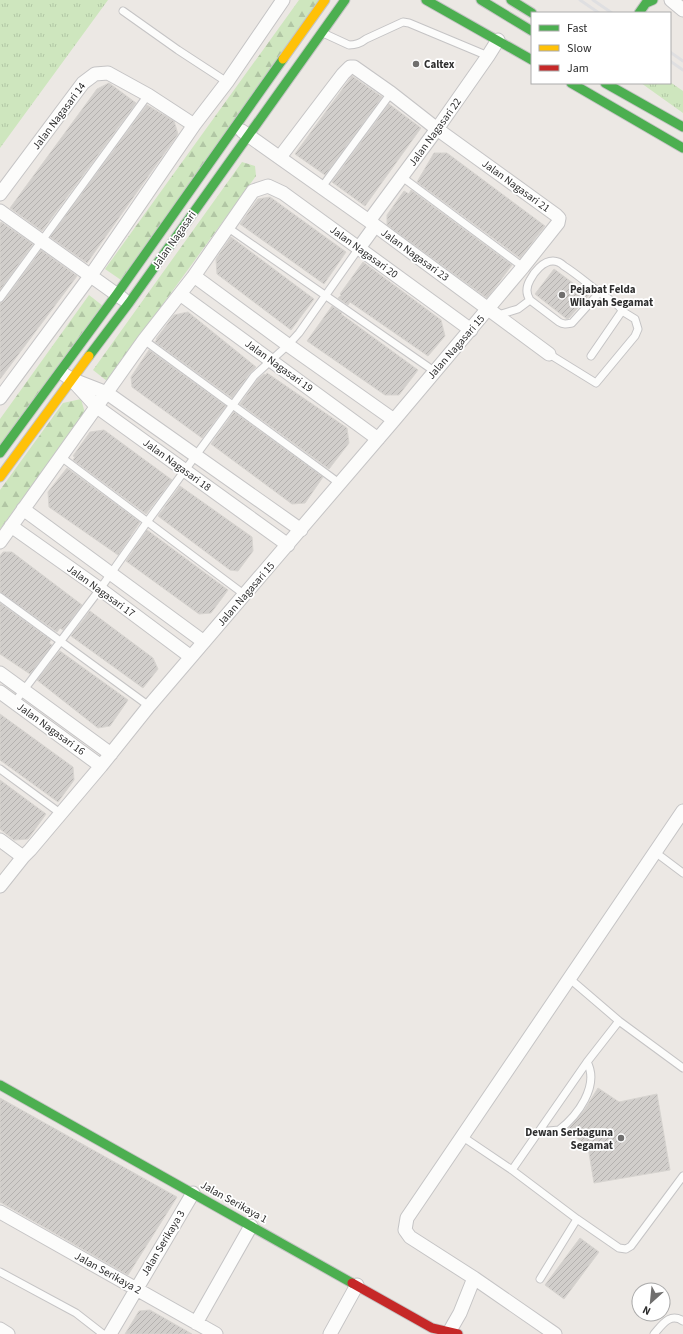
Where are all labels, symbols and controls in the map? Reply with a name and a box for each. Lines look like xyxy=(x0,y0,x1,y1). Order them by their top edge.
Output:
legend xyxy=(531,12,671,84)
text: Fast xyxy=(567,20,587,37)
text: Slow xyxy=(567,40,592,57)
place label: Caltex xyxy=(424,57,455,72)
marker: Caltex xyxy=(411,59,421,69)
text: Jam xyxy=(567,60,589,77)
street label: Jalan Nagasari 14 xyxy=(29,79,90,153)
street label: Jalan Nagasari 22 xyxy=(405,95,465,169)
street label: Jalan Nagasari 21 xyxy=(479,156,553,216)
street label: Jalan Nagasari xyxy=(148,208,200,272)
street label: Jalan Nagasari 20 xyxy=(327,222,401,282)
street label: Jalan Nagasari 23 xyxy=(378,225,452,285)
place label: Pejabat Felda Wilayah Segamat xyxy=(570,282,654,310)
marker: Pejabat Felda Wilayah Segamat xyxy=(557,290,567,300)
street label: Jalan Nagasari 15 xyxy=(424,312,488,382)
street label: Jalan Nagasari 19 xyxy=(242,336,316,396)
street label: Jalan Nagasari 18 xyxy=(140,435,215,495)
street label: Jalan Nagasari 15 xyxy=(214,559,278,629)
street label: Jalan Nagasari 17 xyxy=(64,561,138,621)
street label: Jalan Nagasari 16 xyxy=(14,699,89,759)
place label: Dewan Serbaguna Segamat xyxy=(525,1125,614,1153)
marker: Dewan Serbaguna Segamat xyxy=(616,1133,626,1143)
street label: Jalan Serikaya 1 xyxy=(198,1177,270,1227)
street label: Jalan Serikaya 3 xyxy=(137,1207,189,1279)
street label: Jalan Serikaya 2 xyxy=(72,1248,144,1298)
north arrow xyxy=(631,1282,671,1322)
text: N xyxy=(640,1302,653,1319)

